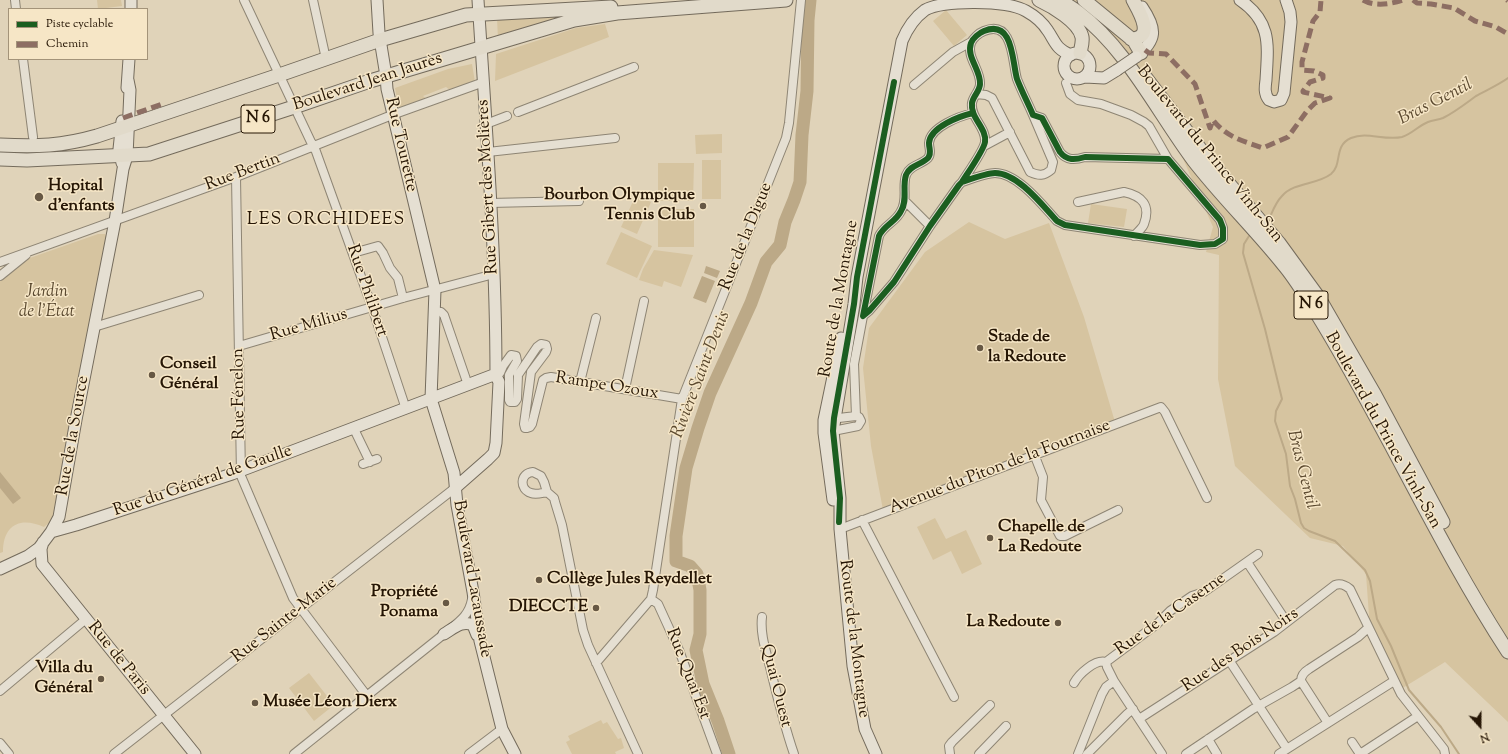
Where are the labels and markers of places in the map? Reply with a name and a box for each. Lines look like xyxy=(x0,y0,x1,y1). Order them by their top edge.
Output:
place label: Hopital d'enfants xyxy=(48,177,114,217)
place label: Bourbon Olympique Tennis Club xyxy=(544,186,695,226)
marker: Hopital d'enfants xyxy=(33,191,45,203)
marker: Bourbon Olympique Tennis Club xyxy=(698,201,708,211)
place label: Stade de la Redoute xyxy=(988,328,1066,368)
marker: Stade de la Redoute xyxy=(975,343,985,353)
place label: Conseil Général xyxy=(160,355,219,395)
marker: Conseil Général xyxy=(147,370,157,380)
place label: Chapelle de La Redoute xyxy=(998,518,1085,558)
marker: Chapelle de La Redoute xyxy=(985,533,995,543)
place label: Collège Jules Reydellet xyxy=(547,570,712,590)
marker: Collège Jules Reydellet xyxy=(534,575,544,585)
place label: Propriété Ponama xyxy=(371,583,438,623)
marker: Propriété Ponama xyxy=(441,598,451,608)
place label: DIECCTE xyxy=(509,598,588,618)
marker: DIECCTE xyxy=(591,603,601,613)
place label: La Redoute xyxy=(966,613,1050,633)
marker: La Redoute xyxy=(1053,618,1063,628)
place label: Villa du Général xyxy=(34,659,93,699)
marker: Villa du Général xyxy=(96,674,106,684)
place label: Musée Léon Dierx xyxy=(263,693,397,713)
marker: Musée Léon Dierx xyxy=(250,698,260,708)

